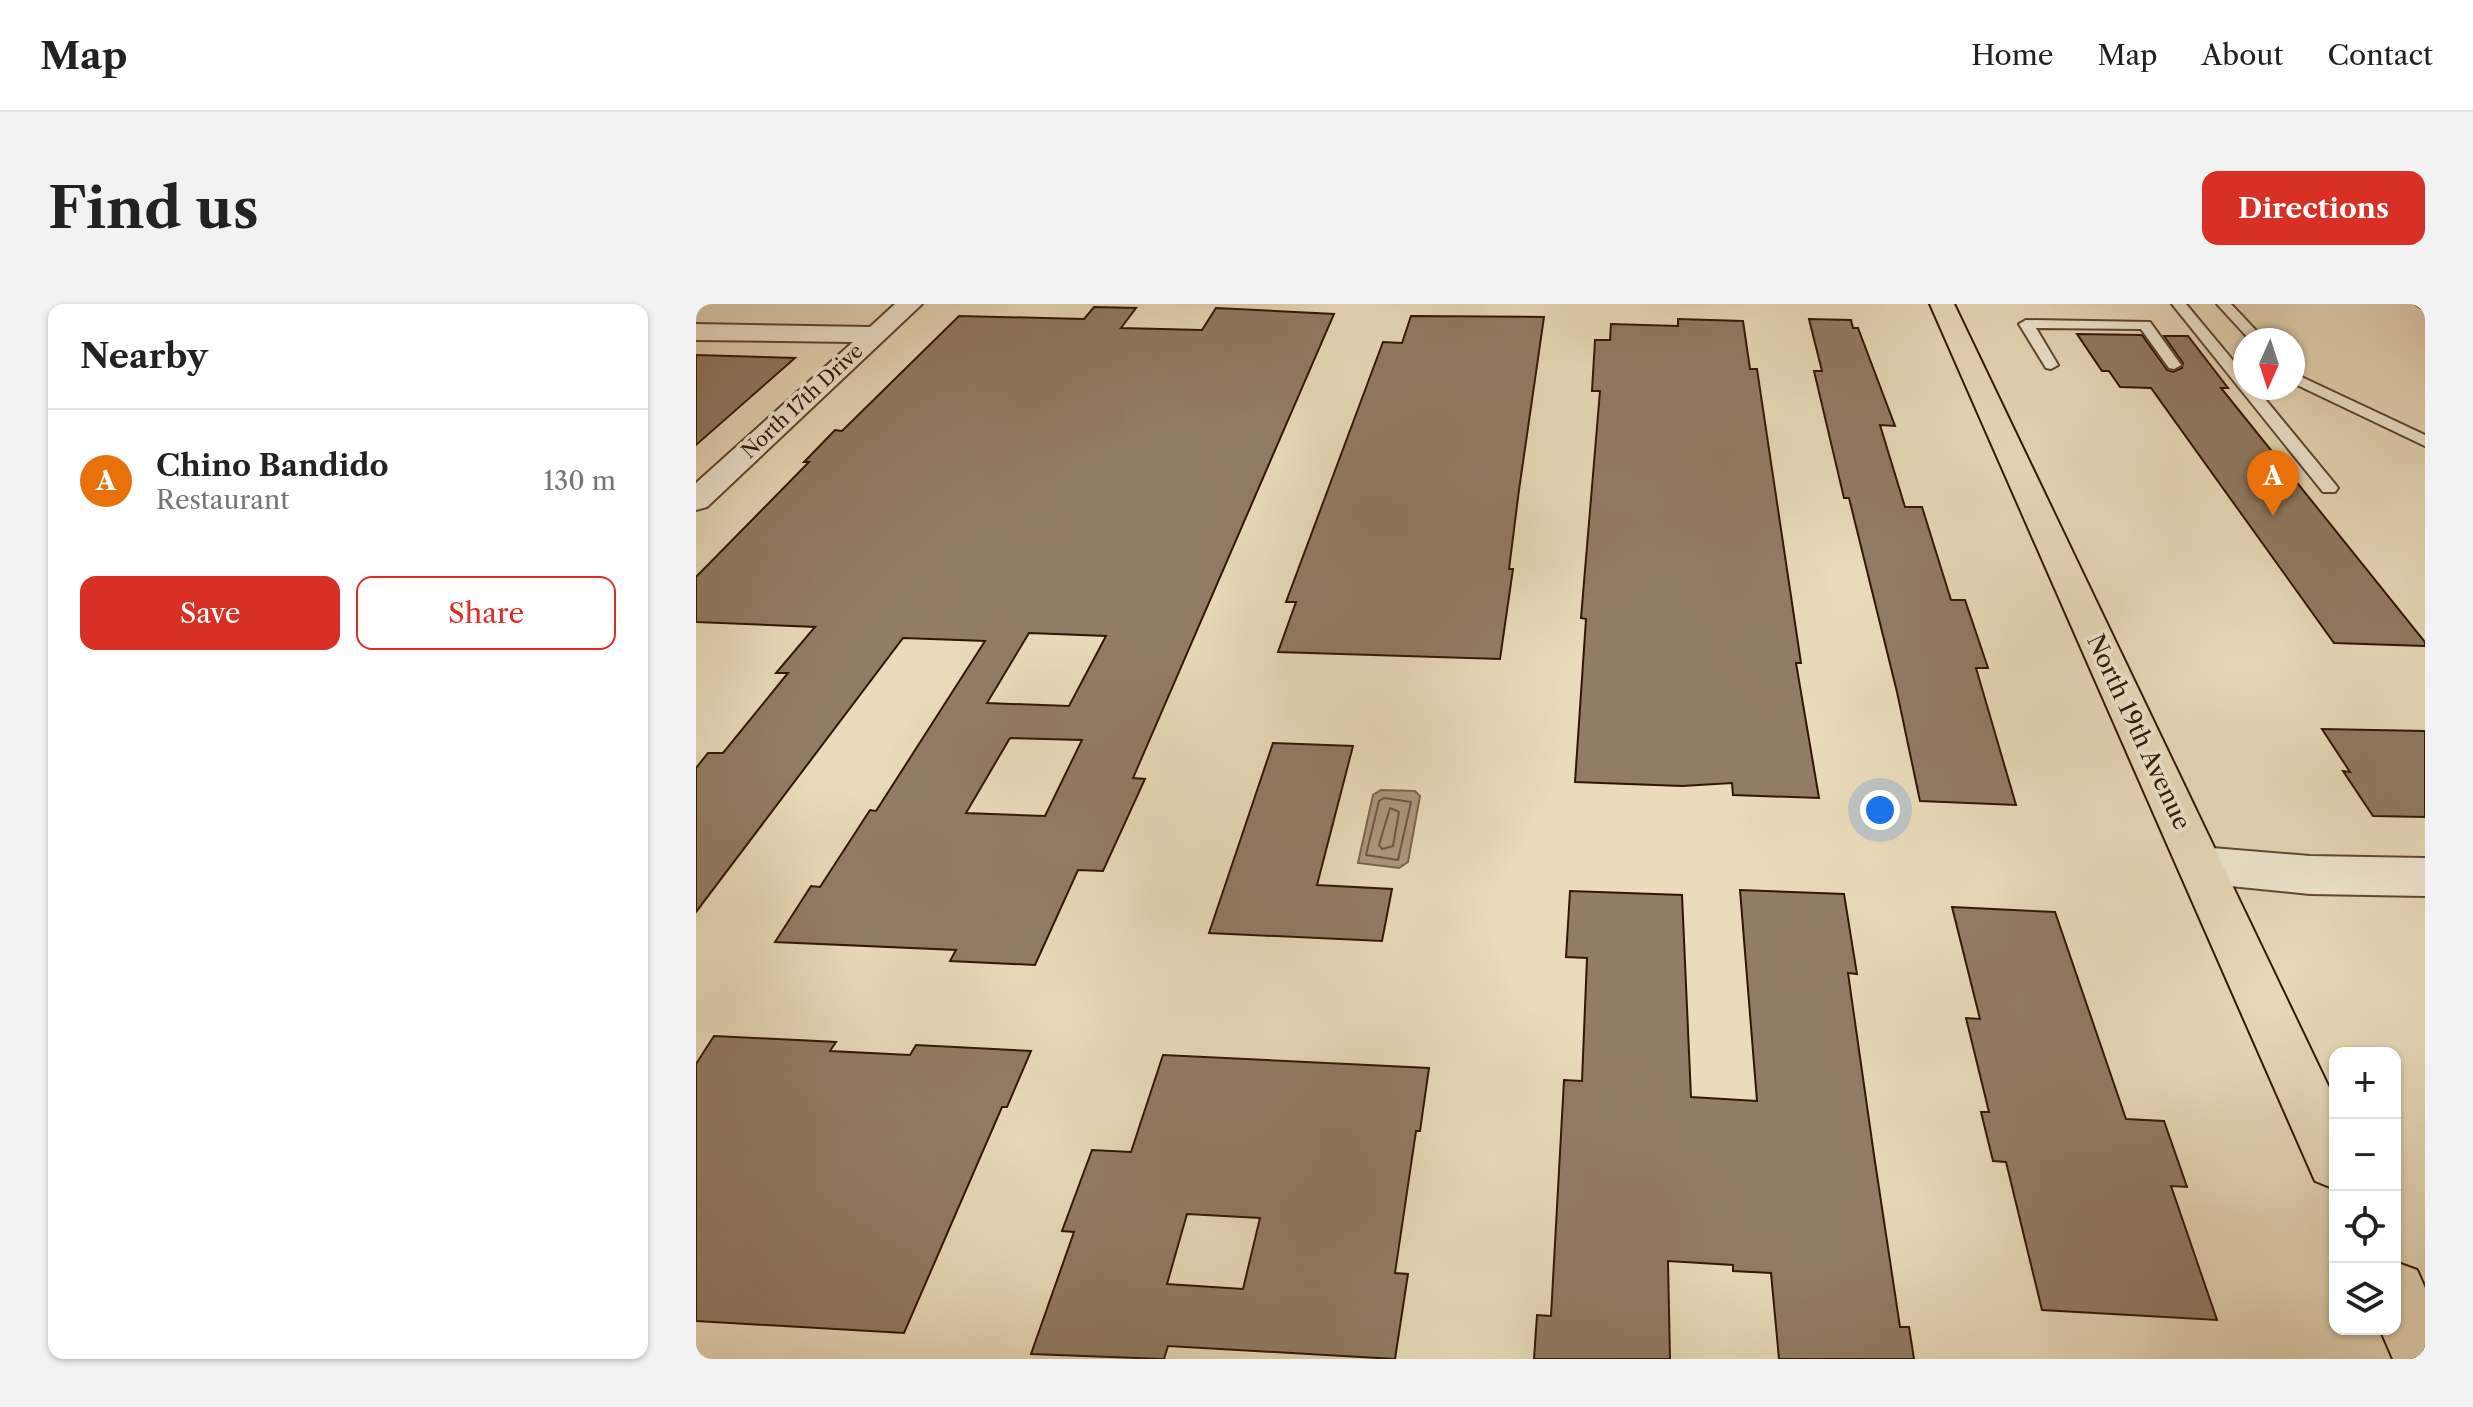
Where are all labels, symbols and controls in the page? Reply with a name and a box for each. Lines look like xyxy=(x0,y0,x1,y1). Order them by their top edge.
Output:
text: Map xyxy=(40,32,128,79)
text: Home xyxy=(1971,38,2053,72)
text: Map xyxy=(2097,38,2157,72)
text: About xyxy=(2201,38,2283,72)
text: Contact xyxy=(2327,38,2433,72)
button: Directions xyxy=(2202,171,2425,245)
text: Find us xyxy=(48,174,259,243)
north arrow xyxy=(2233,328,2305,400)
text: Nearby xyxy=(80,335,208,377)
street label: North 17th Drive xyxy=(736,339,868,463)
text: Chino Bandido xyxy=(156,447,389,484)
pin: A xyxy=(2247,450,2299,516)
text: A xyxy=(96,465,116,497)
text: 130 m xyxy=(543,465,616,497)
text: Restaurant xyxy=(156,484,290,516)
button: Save xyxy=(80,576,340,650)
button: Share xyxy=(356,576,616,650)
street label: North 19th Avenue xyxy=(2081,630,2197,834)
your location xyxy=(1860,790,1900,830)
map controls xyxy=(2329,1047,2401,1335)
button: + xyxy=(2329,1047,2401,1119)
button: − xyxy=(2329,1119,2401,1191)
button: locate xyxy=(2329,1191,2401,1263)
button: layers xyxy=(2329,1263,2401,1335)

